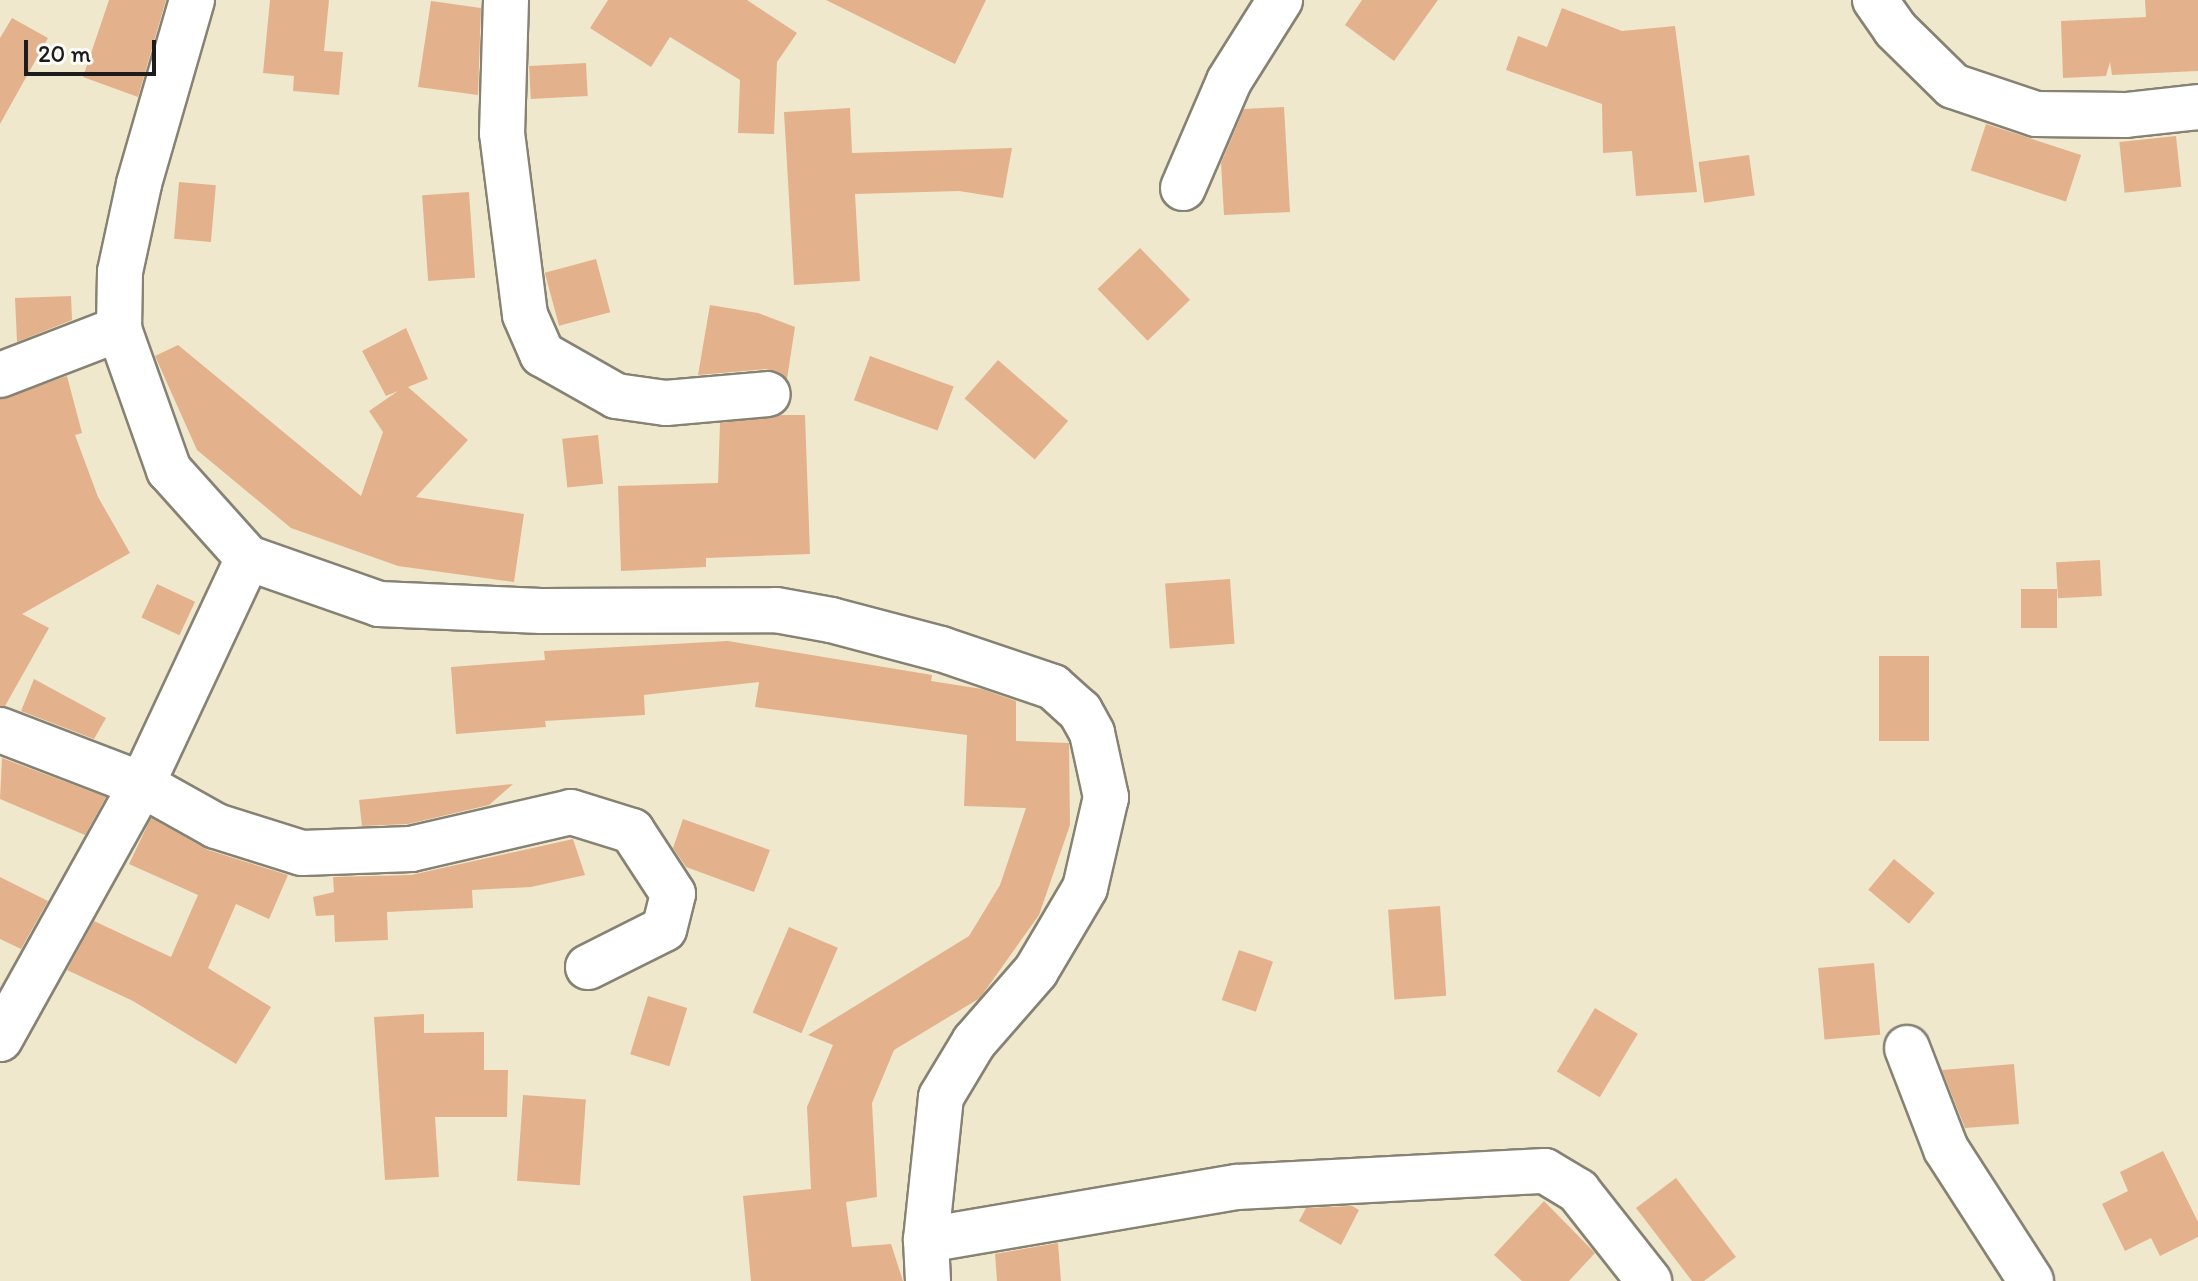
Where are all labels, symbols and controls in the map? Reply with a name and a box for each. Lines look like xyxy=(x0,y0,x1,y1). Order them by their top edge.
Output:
scale bar xyxy=(28,24,160,74)
text: 20 m xyxy=(38,39,91,68)

